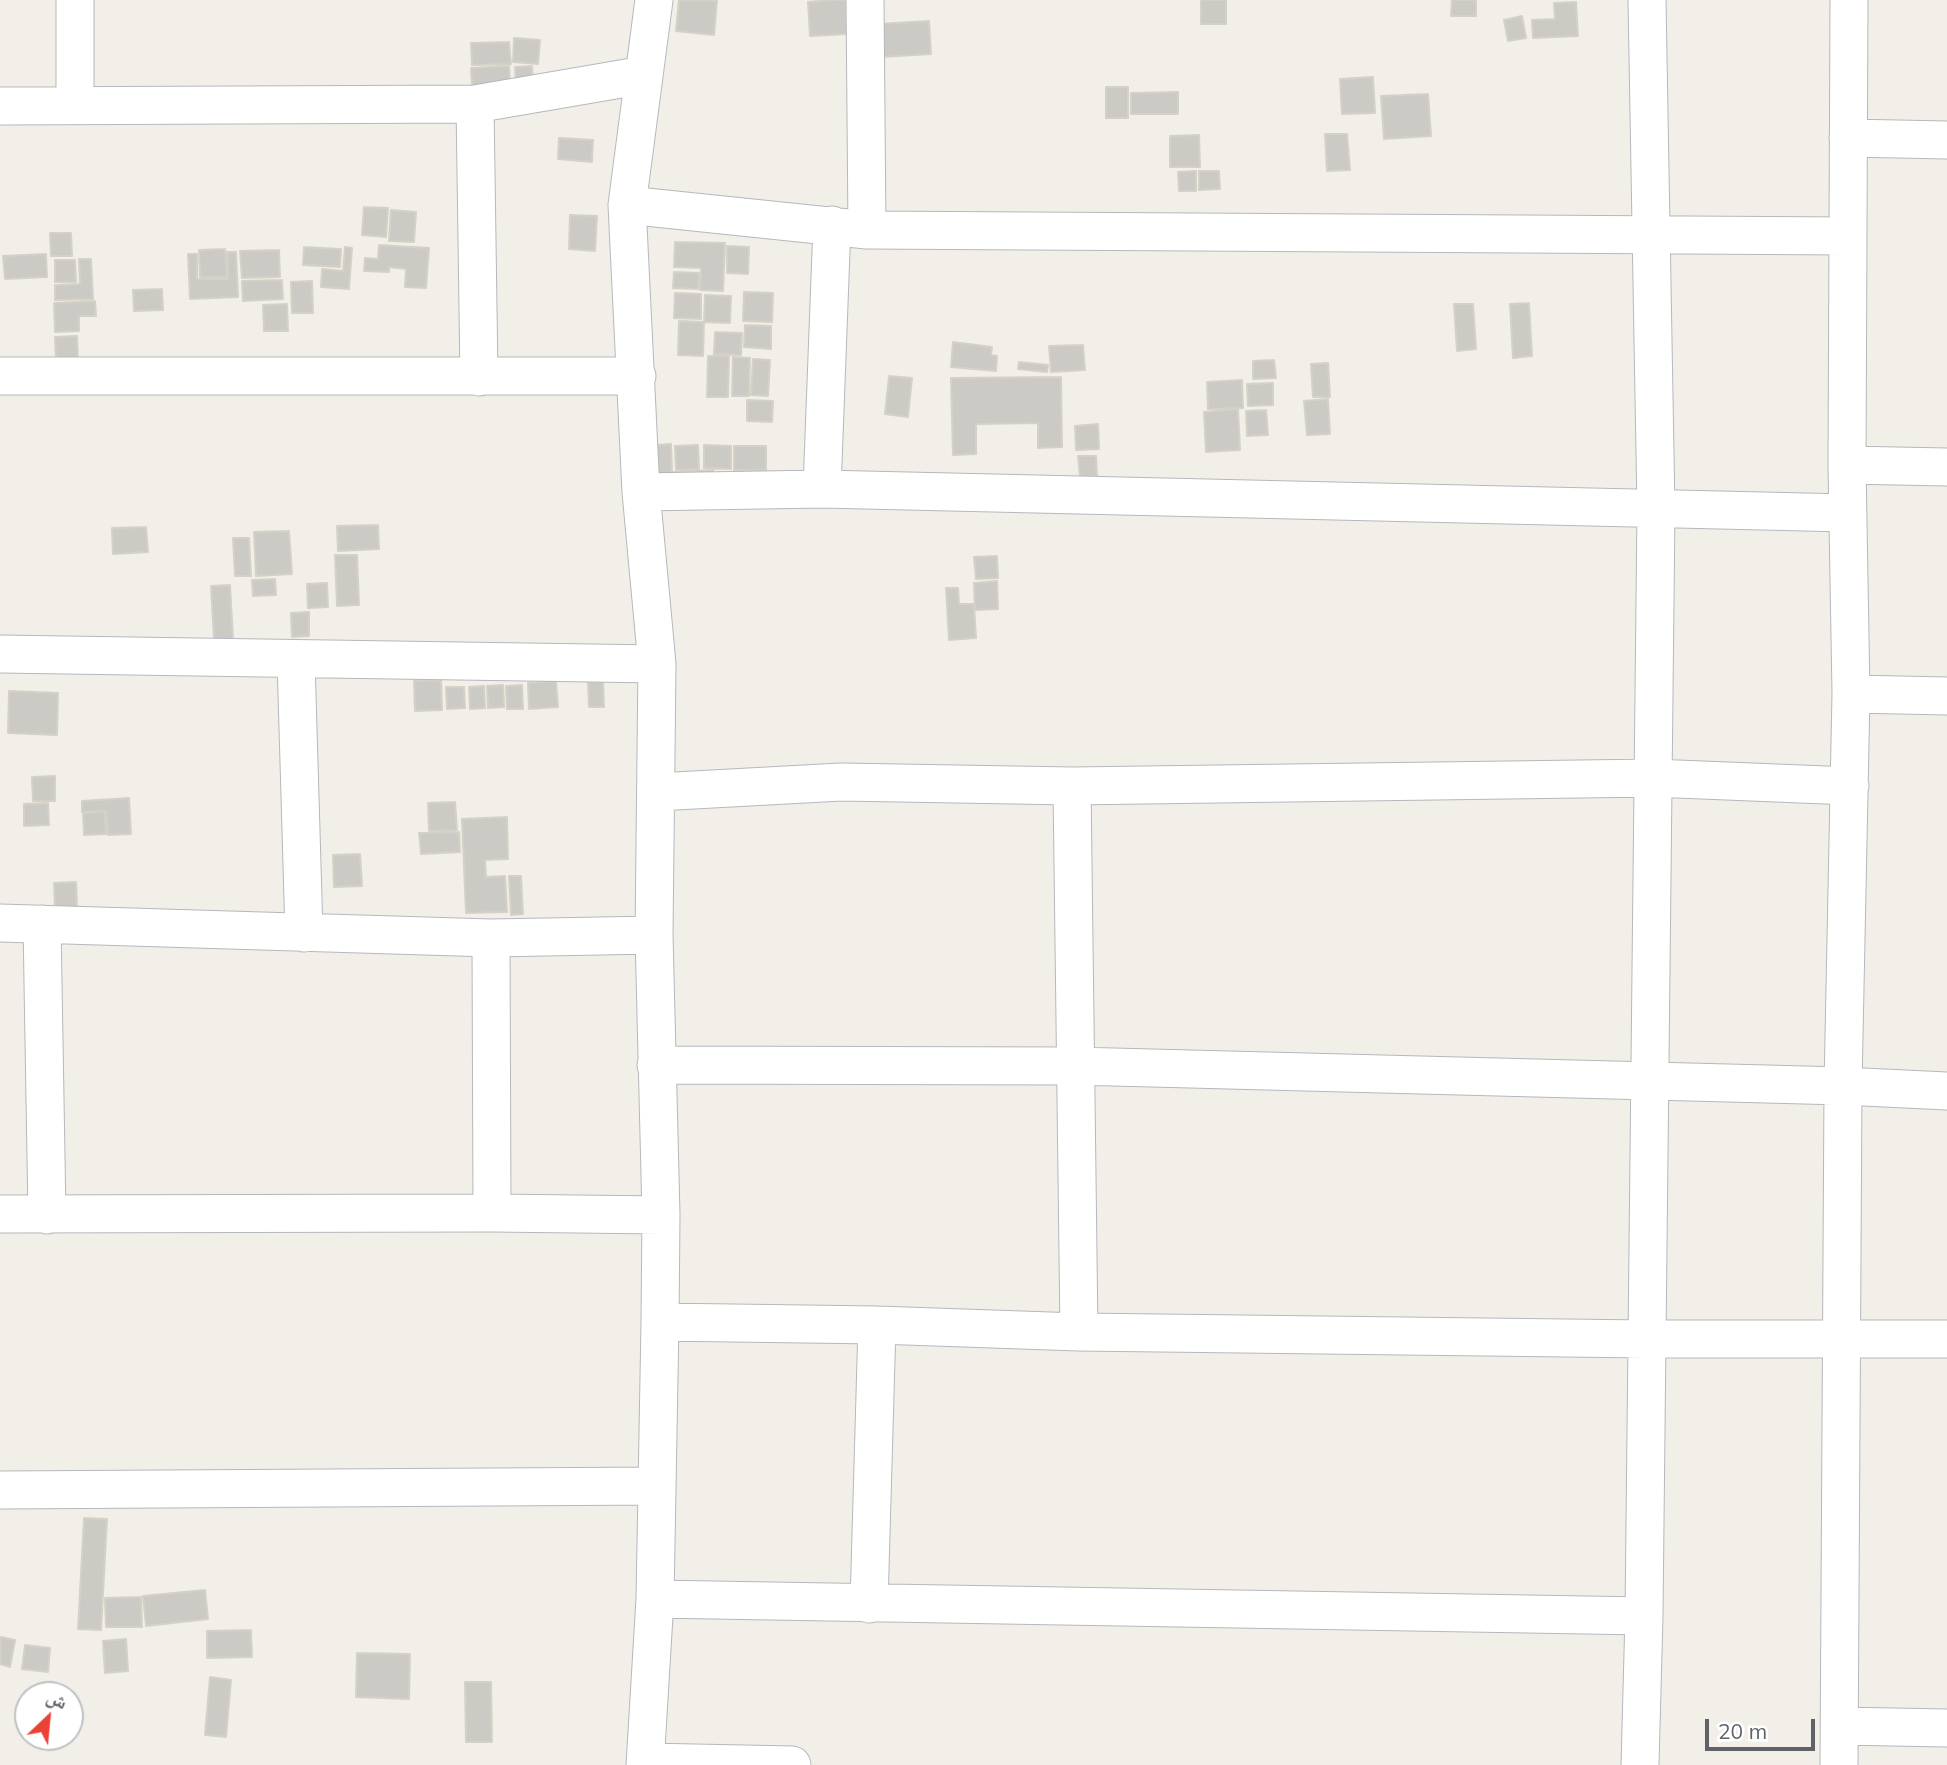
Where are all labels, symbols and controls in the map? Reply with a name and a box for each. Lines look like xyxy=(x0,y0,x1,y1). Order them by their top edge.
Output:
north arrow xyxy=(14,1681,84,1751)
text: ش xyxy=(43,1684,72,1714)
scale bar xyxy=(1709,1706,1819,1750)
text: 20 m xyxy=(1718,1718,1767,1744)

